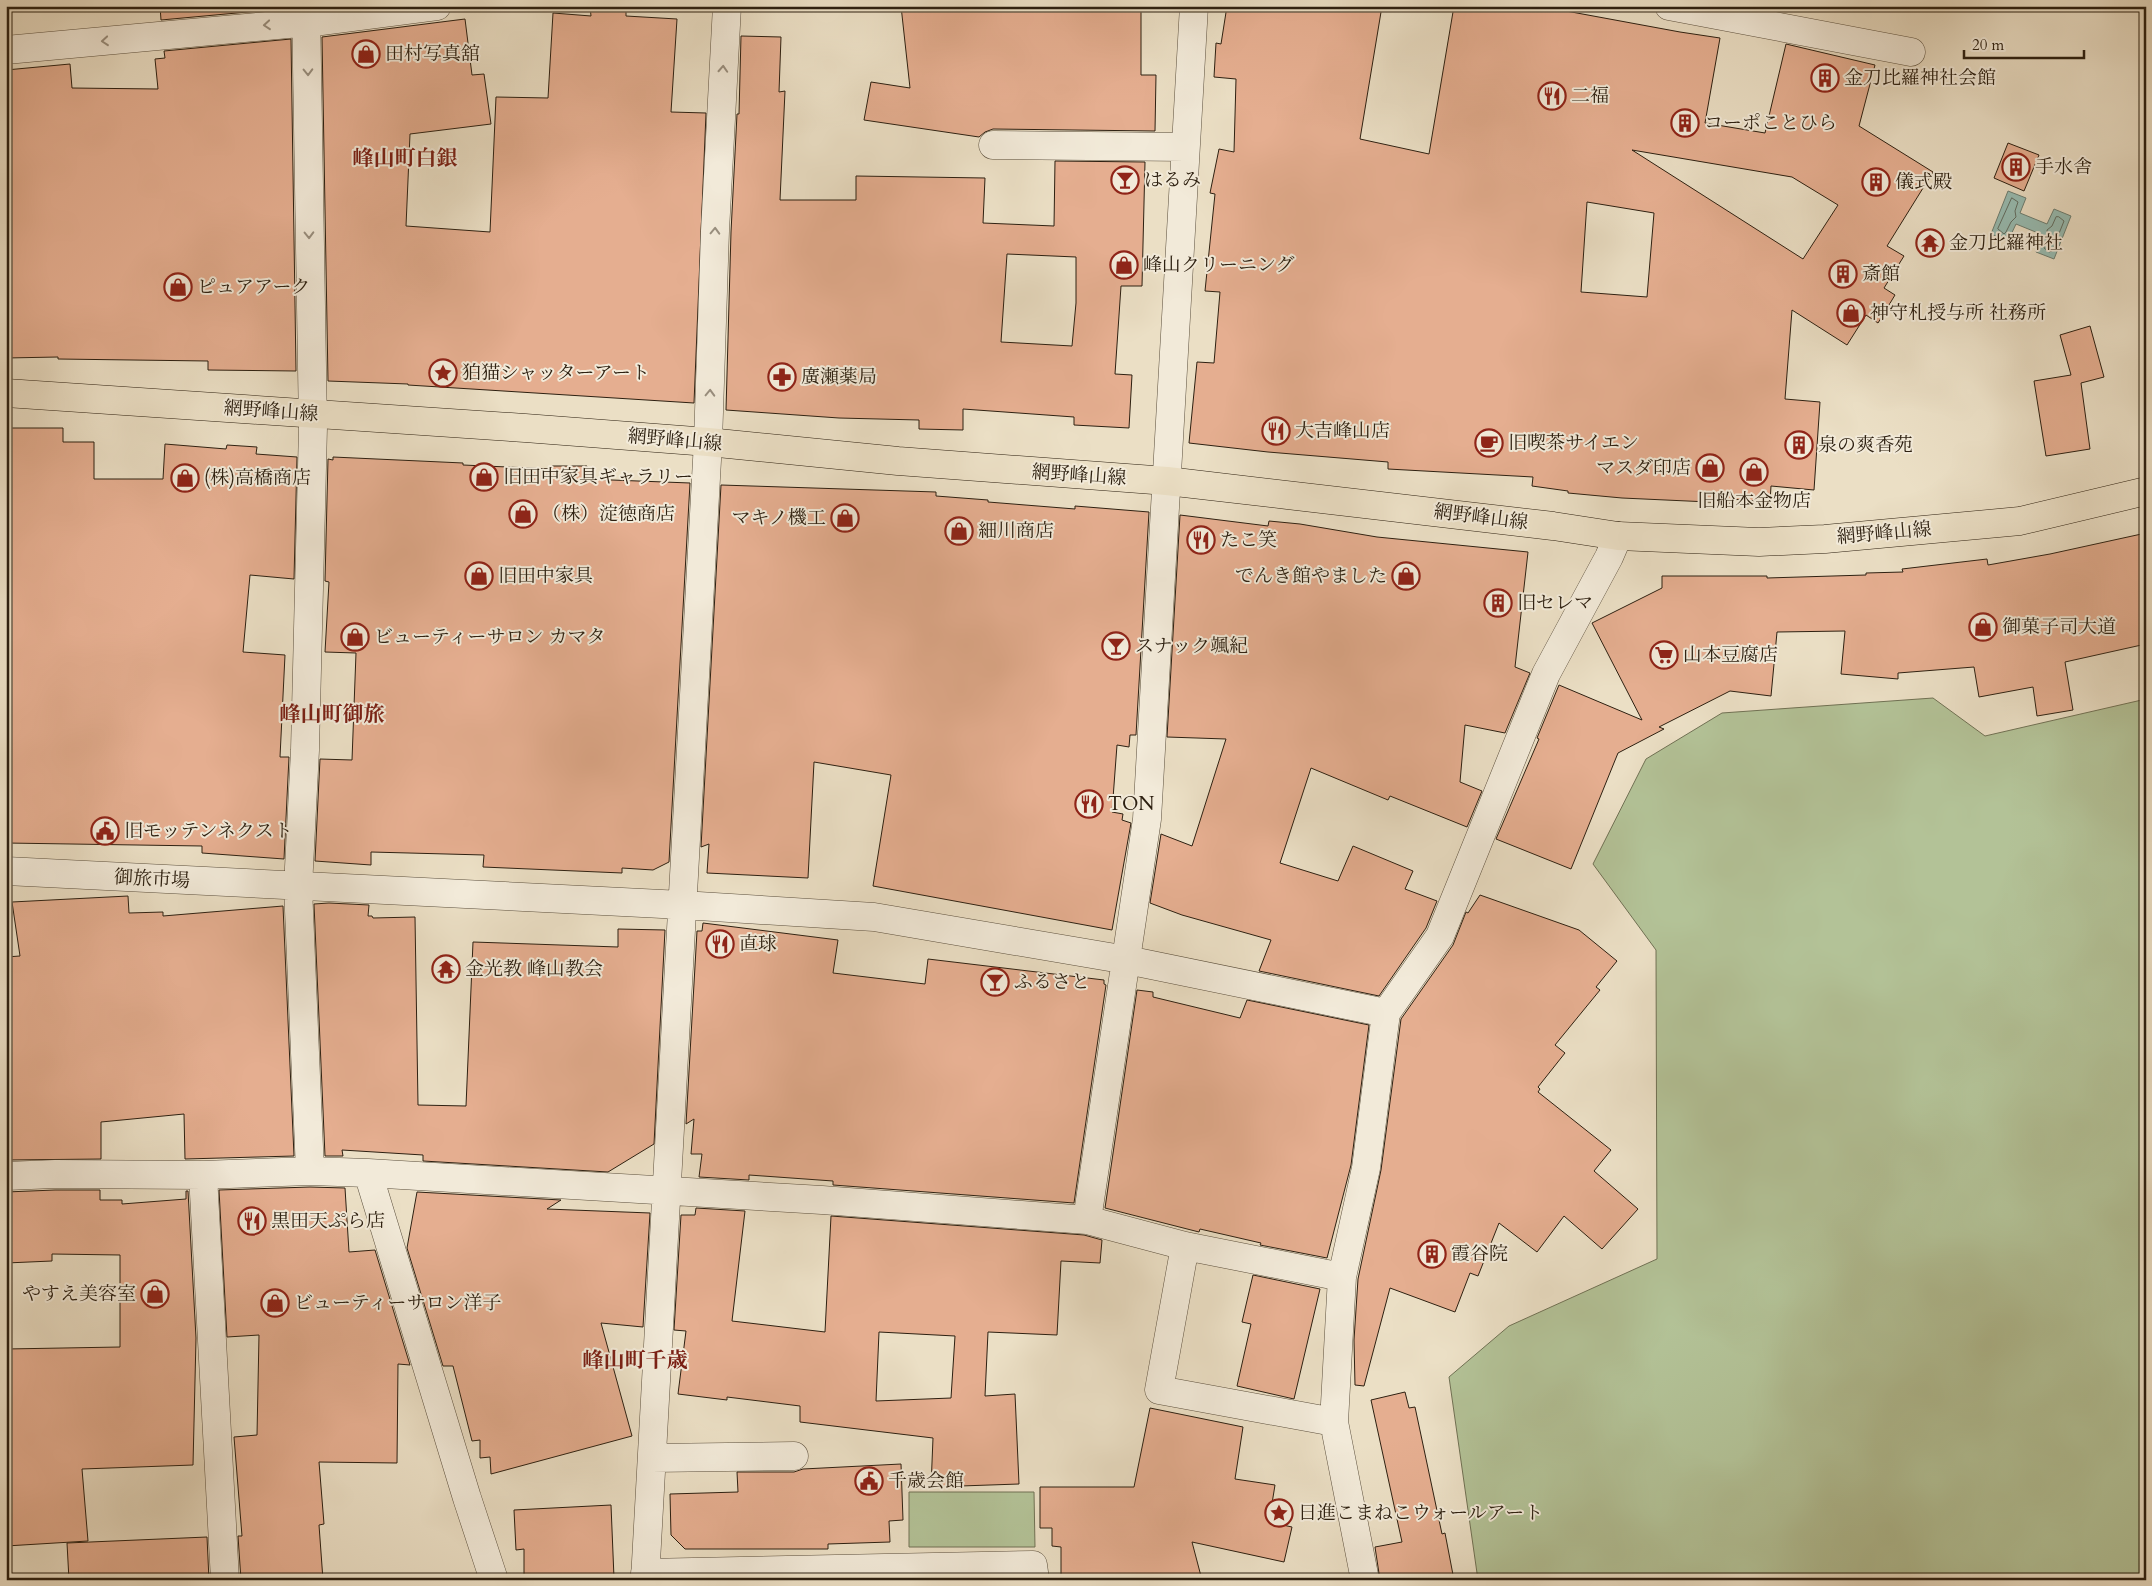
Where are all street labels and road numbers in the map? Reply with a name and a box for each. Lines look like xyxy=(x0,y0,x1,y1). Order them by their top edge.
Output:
street label: 網野峰山線 xyxy=(223,395,319,427)
street label: 網野峰山線 xyxy=(627,423,723,457)
street label: 網野峰山線 xyxy=(1031,459,1127,491)
street label: 網野峰山線 xyxy=(1432,498,1530,536)
street label: 網野峰山線 xyxy=(1836,516,1932,550)
street label: 御旅市場 xyxy=(113,864,191,894)

